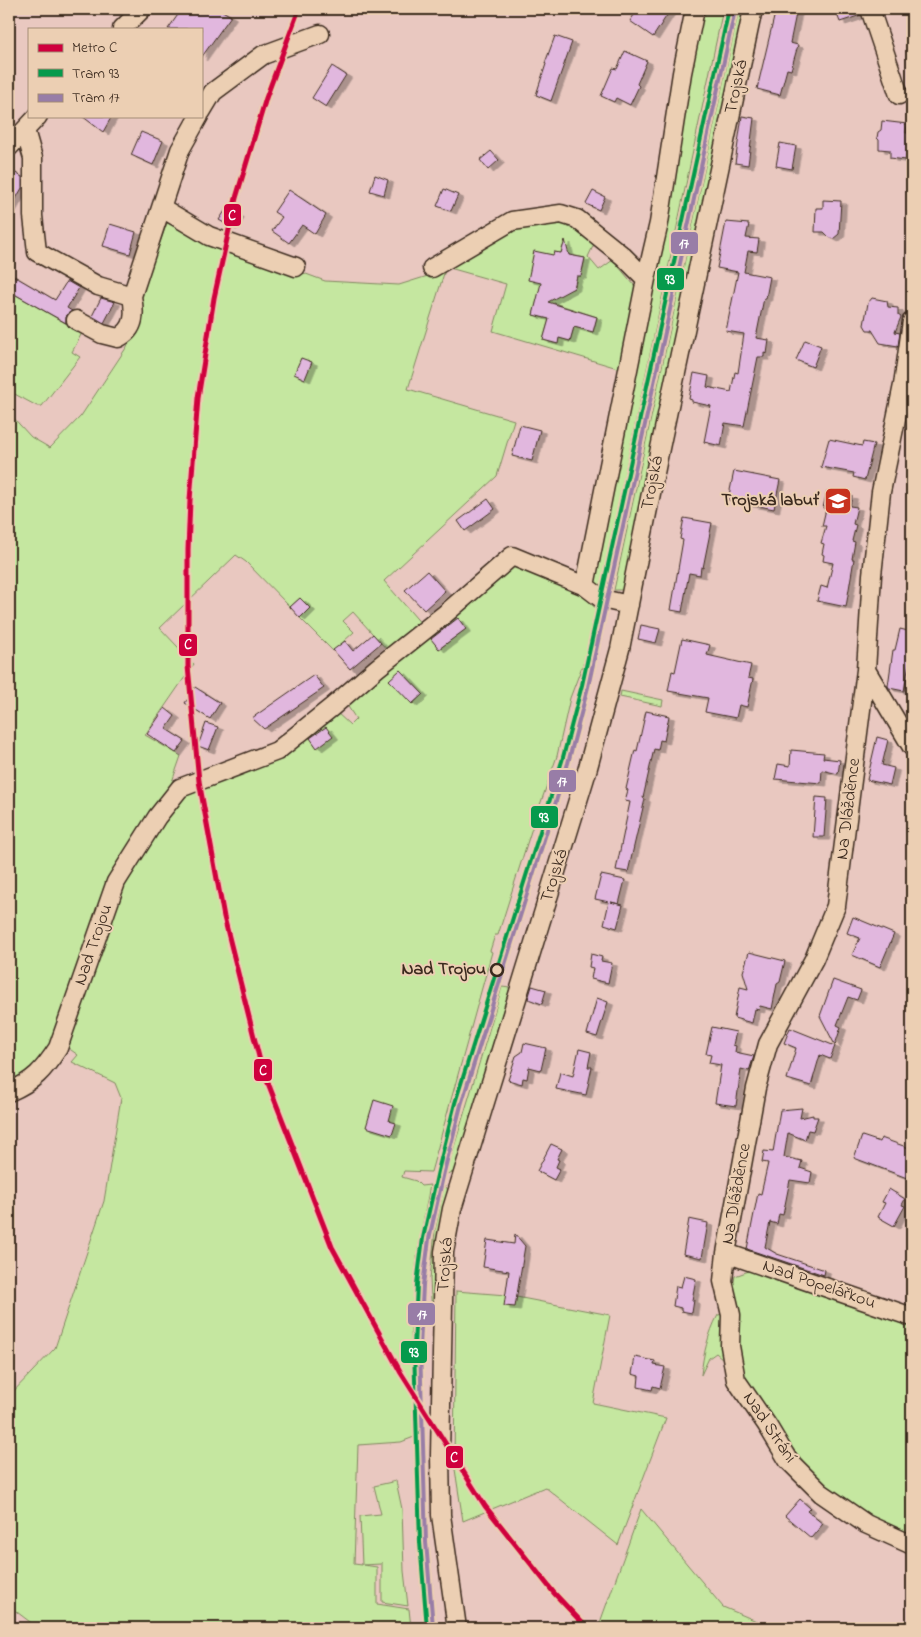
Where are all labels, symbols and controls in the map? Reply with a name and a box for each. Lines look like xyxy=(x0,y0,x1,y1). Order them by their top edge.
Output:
legend xyxy=(28,28,202,118)
text: Metro C xyxy=(72,37,117,59)
street label: Trojská xyxy=(719,58,755,116)
text: Tram 93 xyxy=(72,63,119,85)
text: Tram 17 xyxy=(72,87,120,109)
line badge: C xyxy=(223,203,242,227)
text: C xyxy=(228,206,236,227)
line badge: 17 xyxy=(670,231,699,255)
text: 17 xyxy=(679,234,689,255)
line badge: 93 xyxy=(656,267,685,291)
text: 93 xyxy=(664,270,675,291)
street label: Trojská xyxy=(635,454,671,512)
school or university icon: Trojská labuť xyxy=(823,486,853,516)
place label: Trojská labuť xyxy=(721,488,820,514)
line badge: C xyxy=(178,633,198,657)
text: C xyxy=(184,635,192,656)
street label: Na Dlážděnce xyxy=(830,756,868,861)
line badge: 17 xyxy=(548,769,577,793)
text: 17 xyxy=(557,772,567,793)
line badge: 93 xyxy=(530,805,559,829)
text: 93 xyxy=(538,808,549,829)
street label: Trojská xyxy=(535,846,575,906)
street label: Nad Trojou xyxy=(68,901,120,989)
place label: Nad Trojou xyxy=(401,957,486,983)
marker: Nad Trojou xyxy=(490,963,504,977)
line badge: C xyxy=(253,1058,273,1082)
text: C xyxy=(259,1061,267,1082)
street label: Na Dlážděnce xyxy=(715,1140,759,1247)
street label: Trojská xyxy=(431,1237,461,1293)
street label: Nad Popelářkou xyxy=(759,1253,879,1317)
line badge: 17 xyxy=(407,1302,436,1326)
text: 17 xyxy=(417,1305,427,1326)
line badge: 93 xyxy=(400,1340,428,1364)
text: 93 xyxy=(408,1343,419,1364)
street label: Nad Strání xyxy=(736,1387,802,1469)
line badge: C xyxy=(445,1445,464,1469)
text: C xyxy=(450,1448,458,1469)

